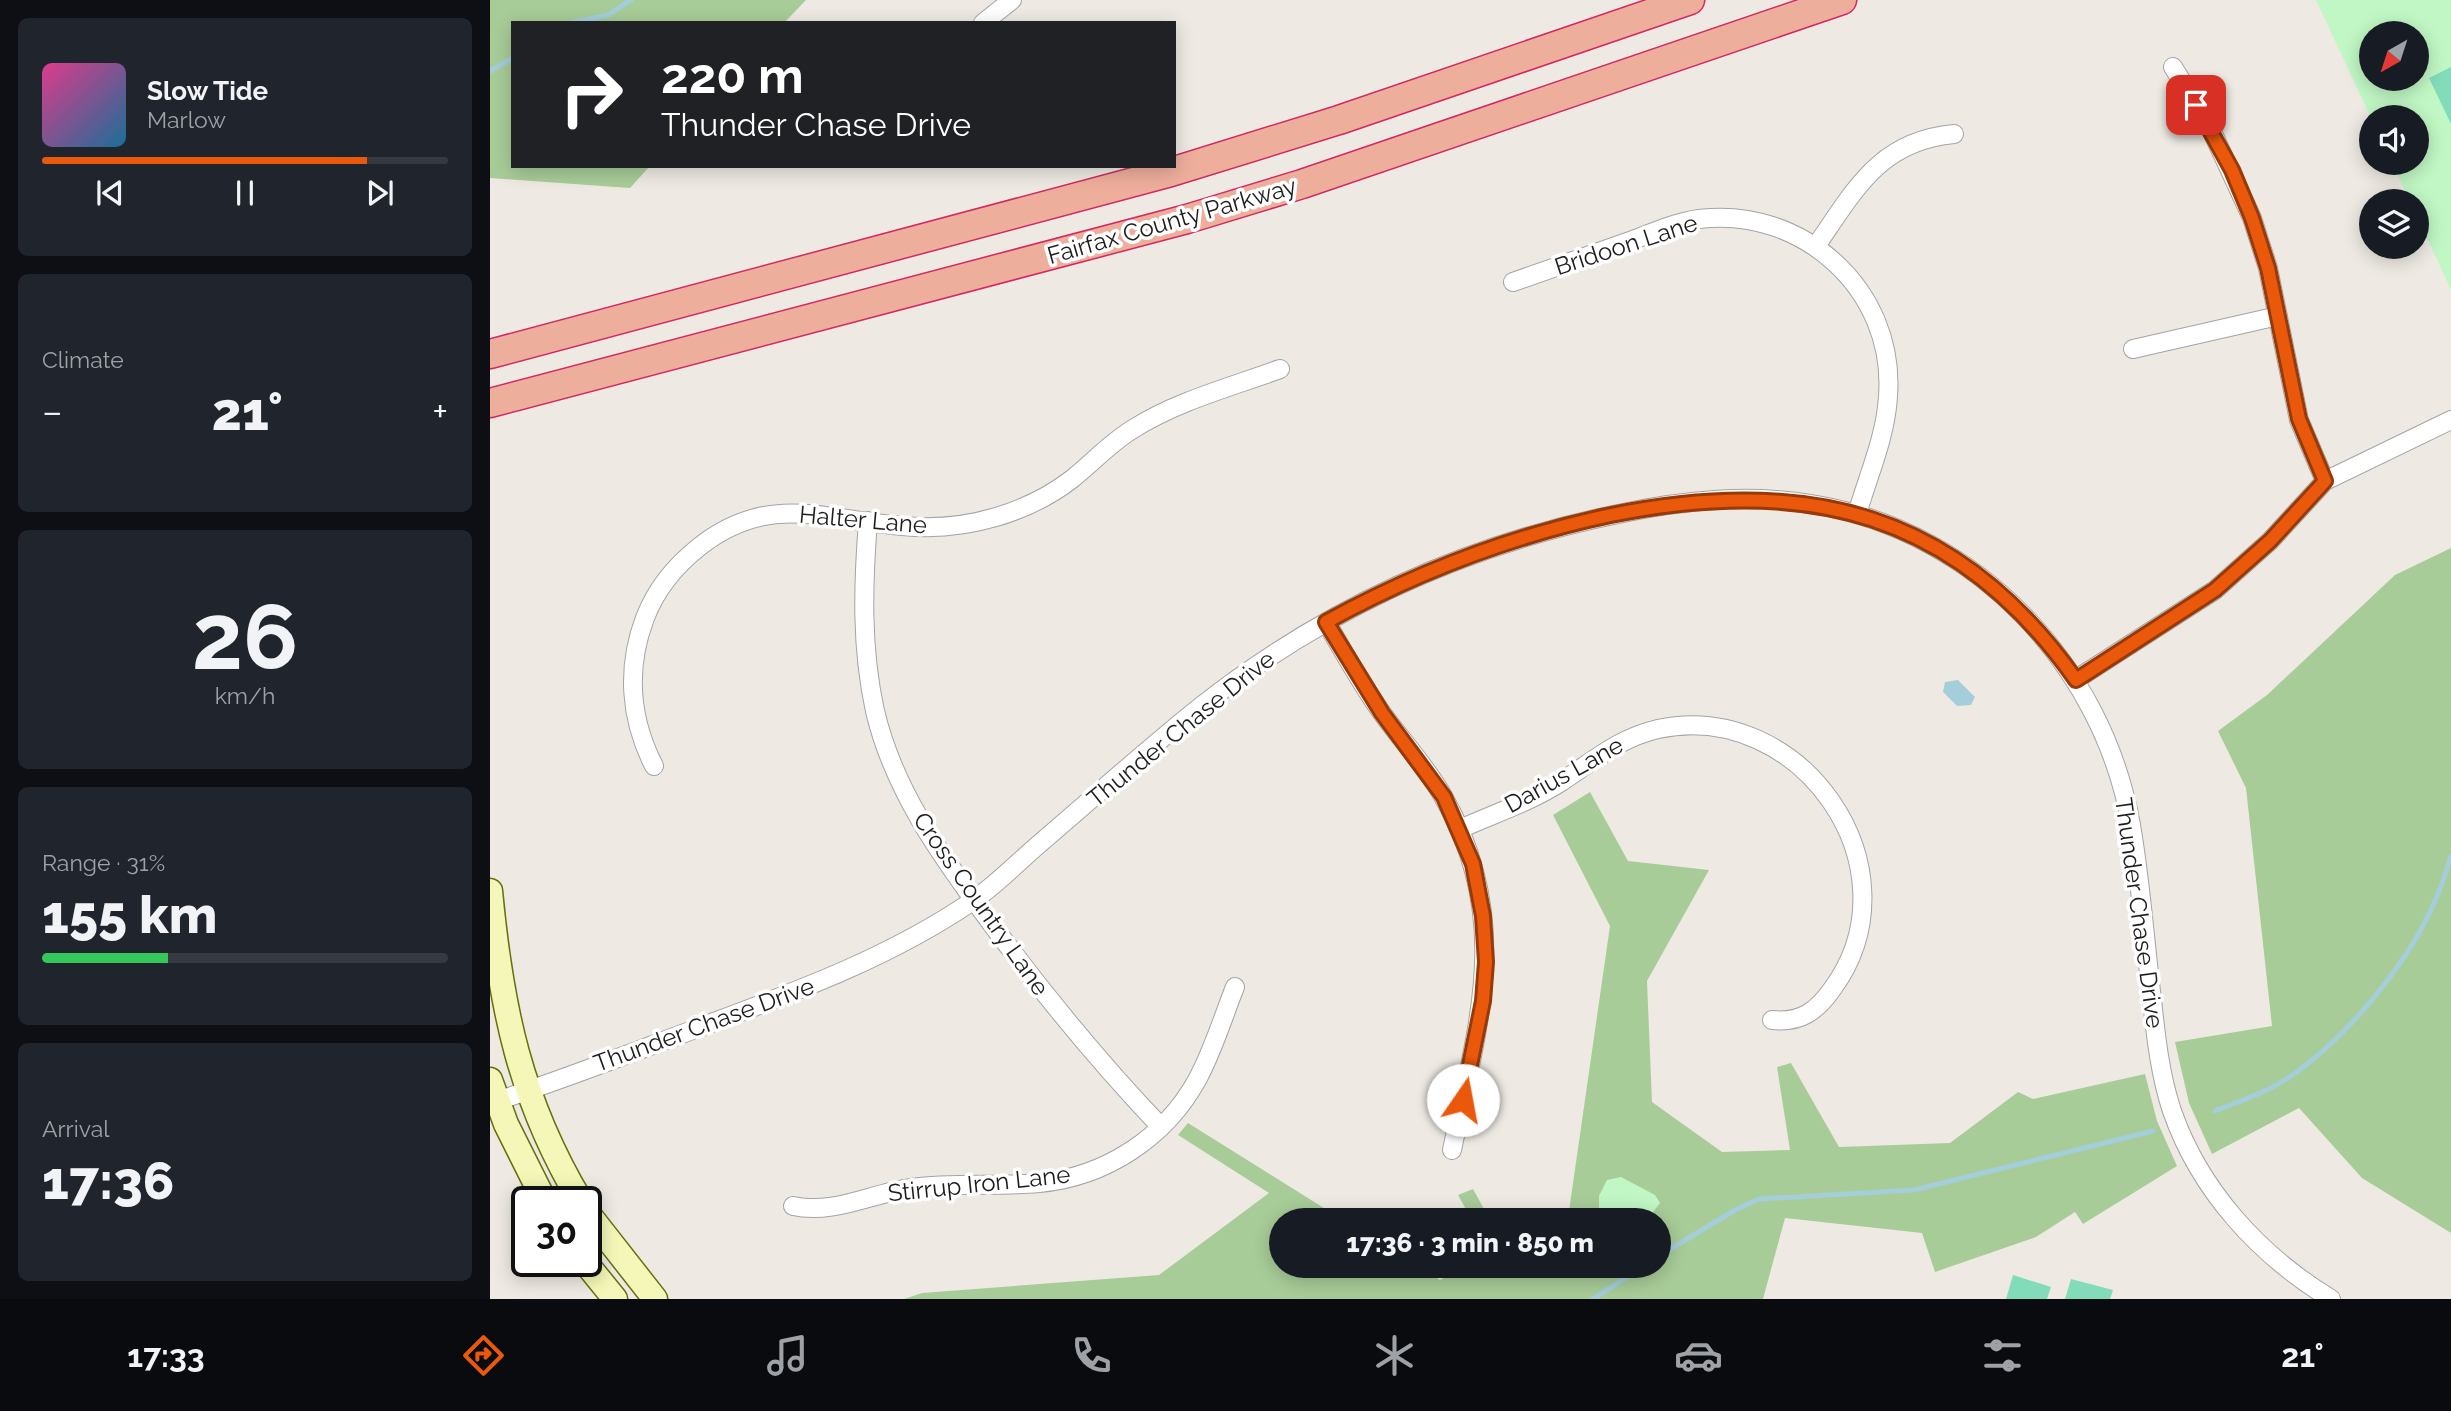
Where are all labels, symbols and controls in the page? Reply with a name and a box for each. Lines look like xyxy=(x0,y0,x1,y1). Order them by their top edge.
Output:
north arrow xyxy=(2359,21,2429,91)
map controls xyxy=(2359,21,2429,259)
text: 220 m xyxy=(661,47,804,104)
icon: right xyxy=(546,49,637,140)
pin xyxy=(2166,75,2226,135)
text: Slow Tide xyxy=(147,76,268,106)
icon: arrive xyxy=(2177,86,2215,124)
button: sound xyxy=(2359,105,2429,175)
text: Marlow xyxy=(147,106,226,133)
text: Thunder Chase Drive xyxy=(661,106,971,143)
street label: Fairfax County Parkway xyxy=(1044,171,1300,270)
icon: previous xyxy=(91,174,129,212)
icon: pause xyxy=(226,174,264,212)
icon: next xyxy=(361,174,399,212)
button: layers xyxy=(2359,189,2429,259)
street label: Bridoon Lane xyxy=(1551,208,1701,281)
text: Climate xyxy=(42,346,124,373)
text: 21° xyxy=(212,381,283,442)
text: − xyxy=(42,389,62,434)
text: + xyxy=(432,389,448,434)
street label: Halter Lane xyxy=(798,499,928,540)
text: 26 xyxy=(192,583,298,690)
street label: Thunder Chase Drive xyxy=(1081,644,1280,813)
text: km/h xyxy=(215,682,275,709)
street label: Darius Lane xyxy=(1499,730,1628,819)
street label: Thunder Chase Drive xyxy=(2109,796,2170,1030)
street label: Cross Country Lane xyxy=(907,806,1056,1001)
text: Range · 31% xyxy=(42,849,165,876)
text: 155 km xyxy=(42,884,217,945)
street label: Thunder Chase Drive xyxy=(590,971,818,1078)
position arrow xyxy=(1426,1063,1500,1137)
text: Arrival xyxy=(42,1115,109,1142)
text: 17:36 xyxy=(42,1150,174,1211)
street label: Stirrup Iron Lane xyxy=(886,1160,1072,1207)
speed limit sign: 30 xyxy=(511,1186,602,1277)
text: 17:36 · 3 min · 850 m xyxy=(1346,1228,1594,1258)
icon: directions xyxy=(459,1331,508,1380)
icon: music xyxy=(763,1331,812,1380)
icon: phone xyxy=(1067,1331,1116,1380)
icon: climate xyxy=(1370,1331,1419,1380)
icon: car xyxy=(1674,1331,1723,1380)
icon: filters xyxy=(1978,1331,2027,1380)
text: 17:33 xyxy=(127,1337,205,1374)
text: 21° xyxy=(2281,1337,2324,1374)

